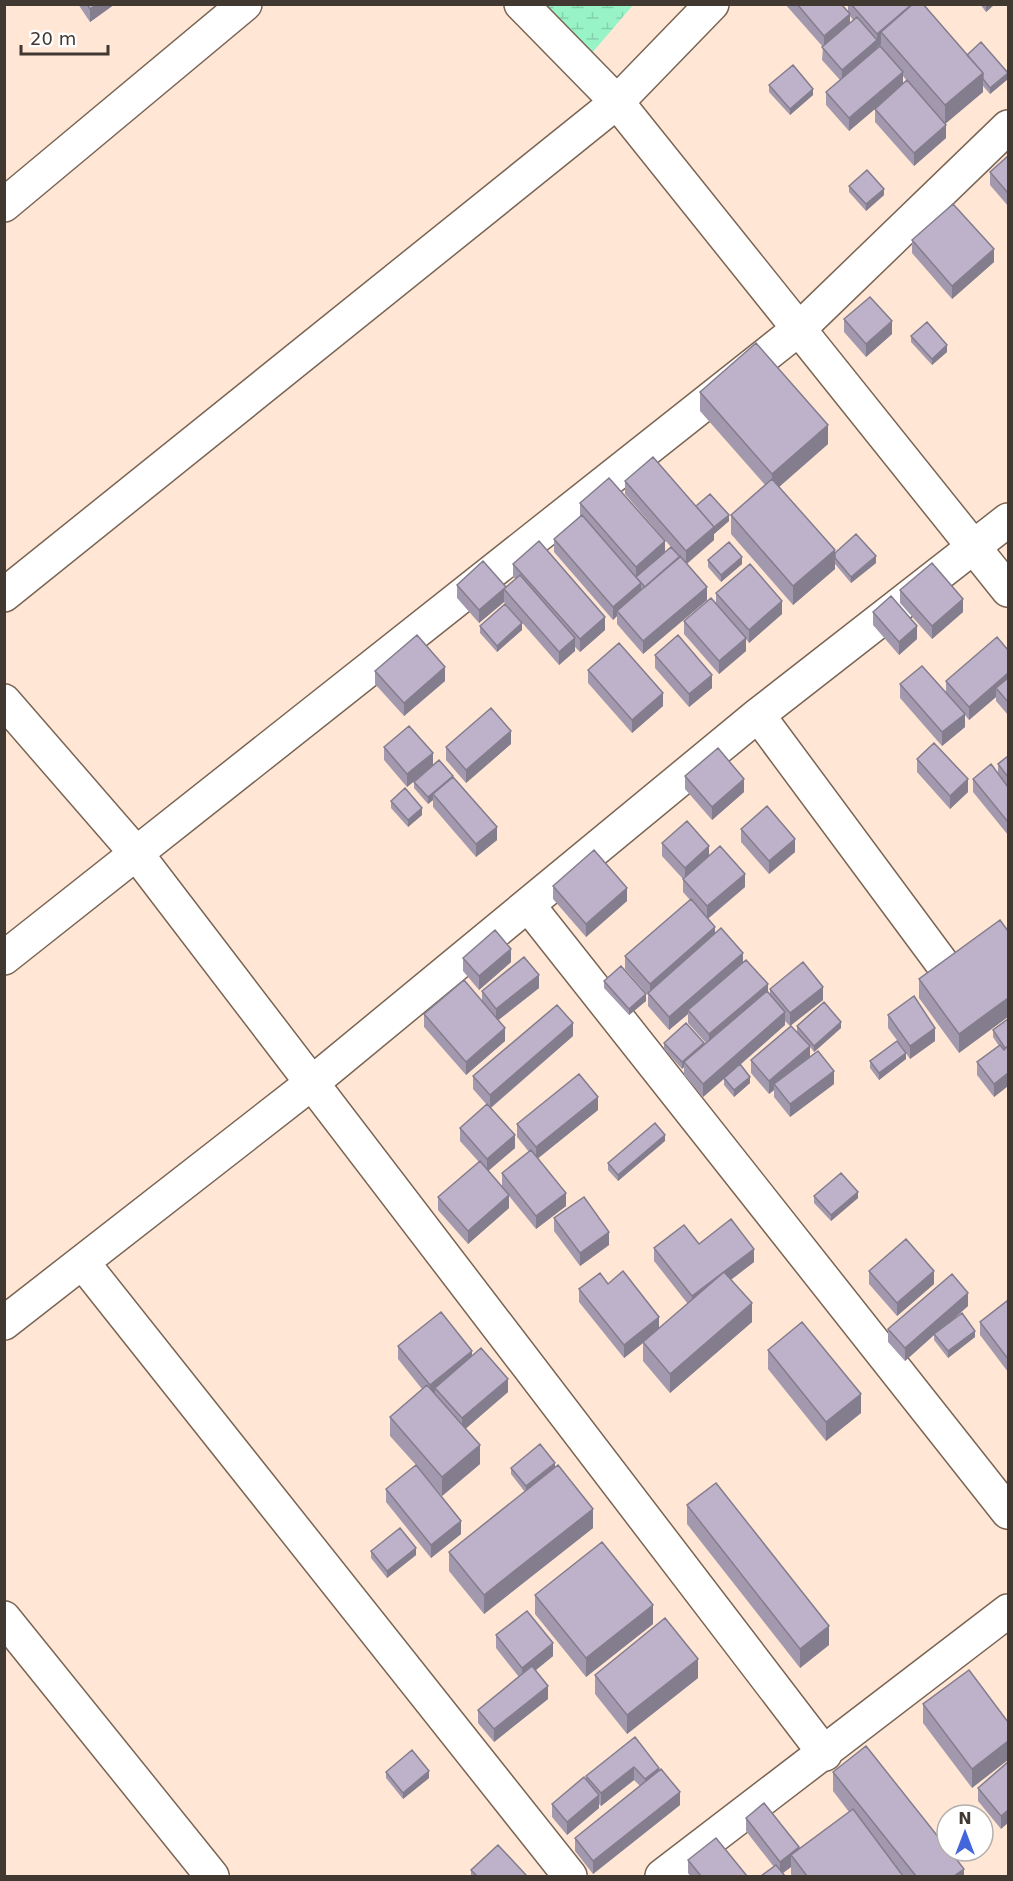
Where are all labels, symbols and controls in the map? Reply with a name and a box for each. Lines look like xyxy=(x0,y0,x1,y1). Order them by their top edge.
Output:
scale bar xyxy=(21,18,108,56)
text: 20 m xyxy=(30,28,76,49)
north arrow xyxy=(935,1803,995,1863)
text: N xyxy=(958,1809,972,1828)

